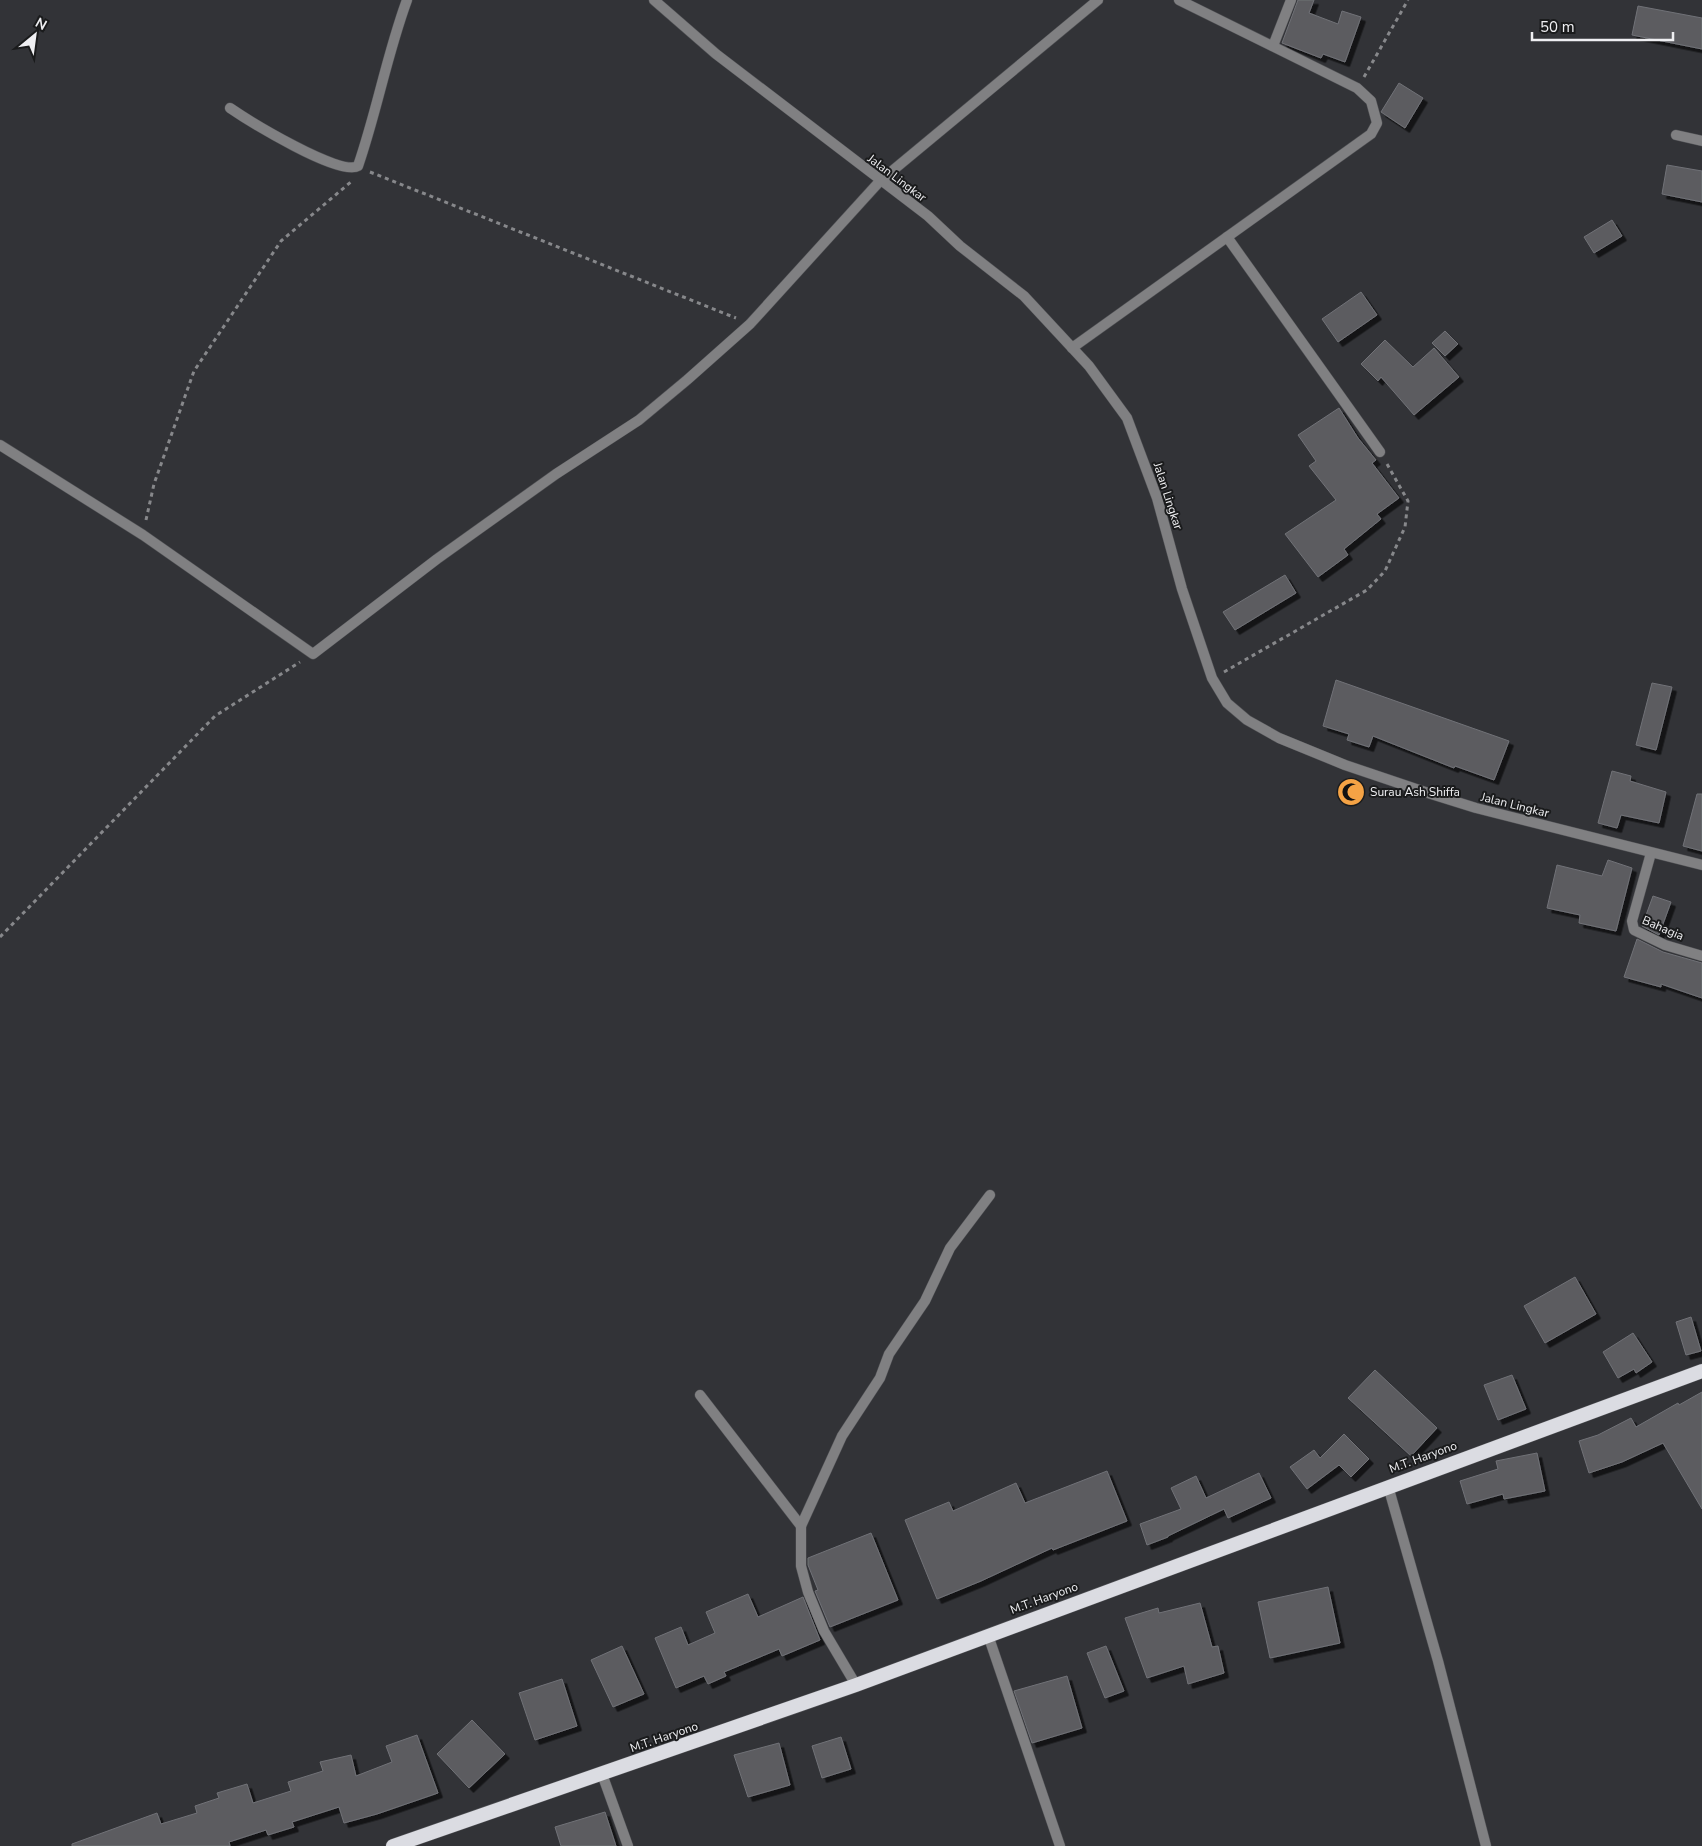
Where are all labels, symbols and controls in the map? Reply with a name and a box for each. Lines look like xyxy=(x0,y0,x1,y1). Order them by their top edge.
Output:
north arrow xyxy=(10,10,60,60)
scale bar xyxy=(1532,10,1673,42)
text: N xyxy=(32,13,50,35)
text: 50 m xyxy=(1540,17,1575,37)
street label: Jalan Lingkar xyxy=(864,150,930,206)
street label: Jalan Lingkar xyxy=(1149,459,1187,532)
mosque icon: Surau Ash Shiffa xyxy=(1336,777,1366,807)
place label: Surau Ash Shiffa xyxy=(1370,784,1460,800)
street label: Jalan Lingkar xyxy=(1478,789,1551,821)
street label: Bahagia xyxy=(1640,912,1686,944)
street label: M.T. Haryono xyxy=(1387,1437,1459,1477)
street label: M.T. Haryono xyxy=(1008,1578,1080,1618)
street label: M.T. Haryono xyxy=(628,1718,700,1756)

